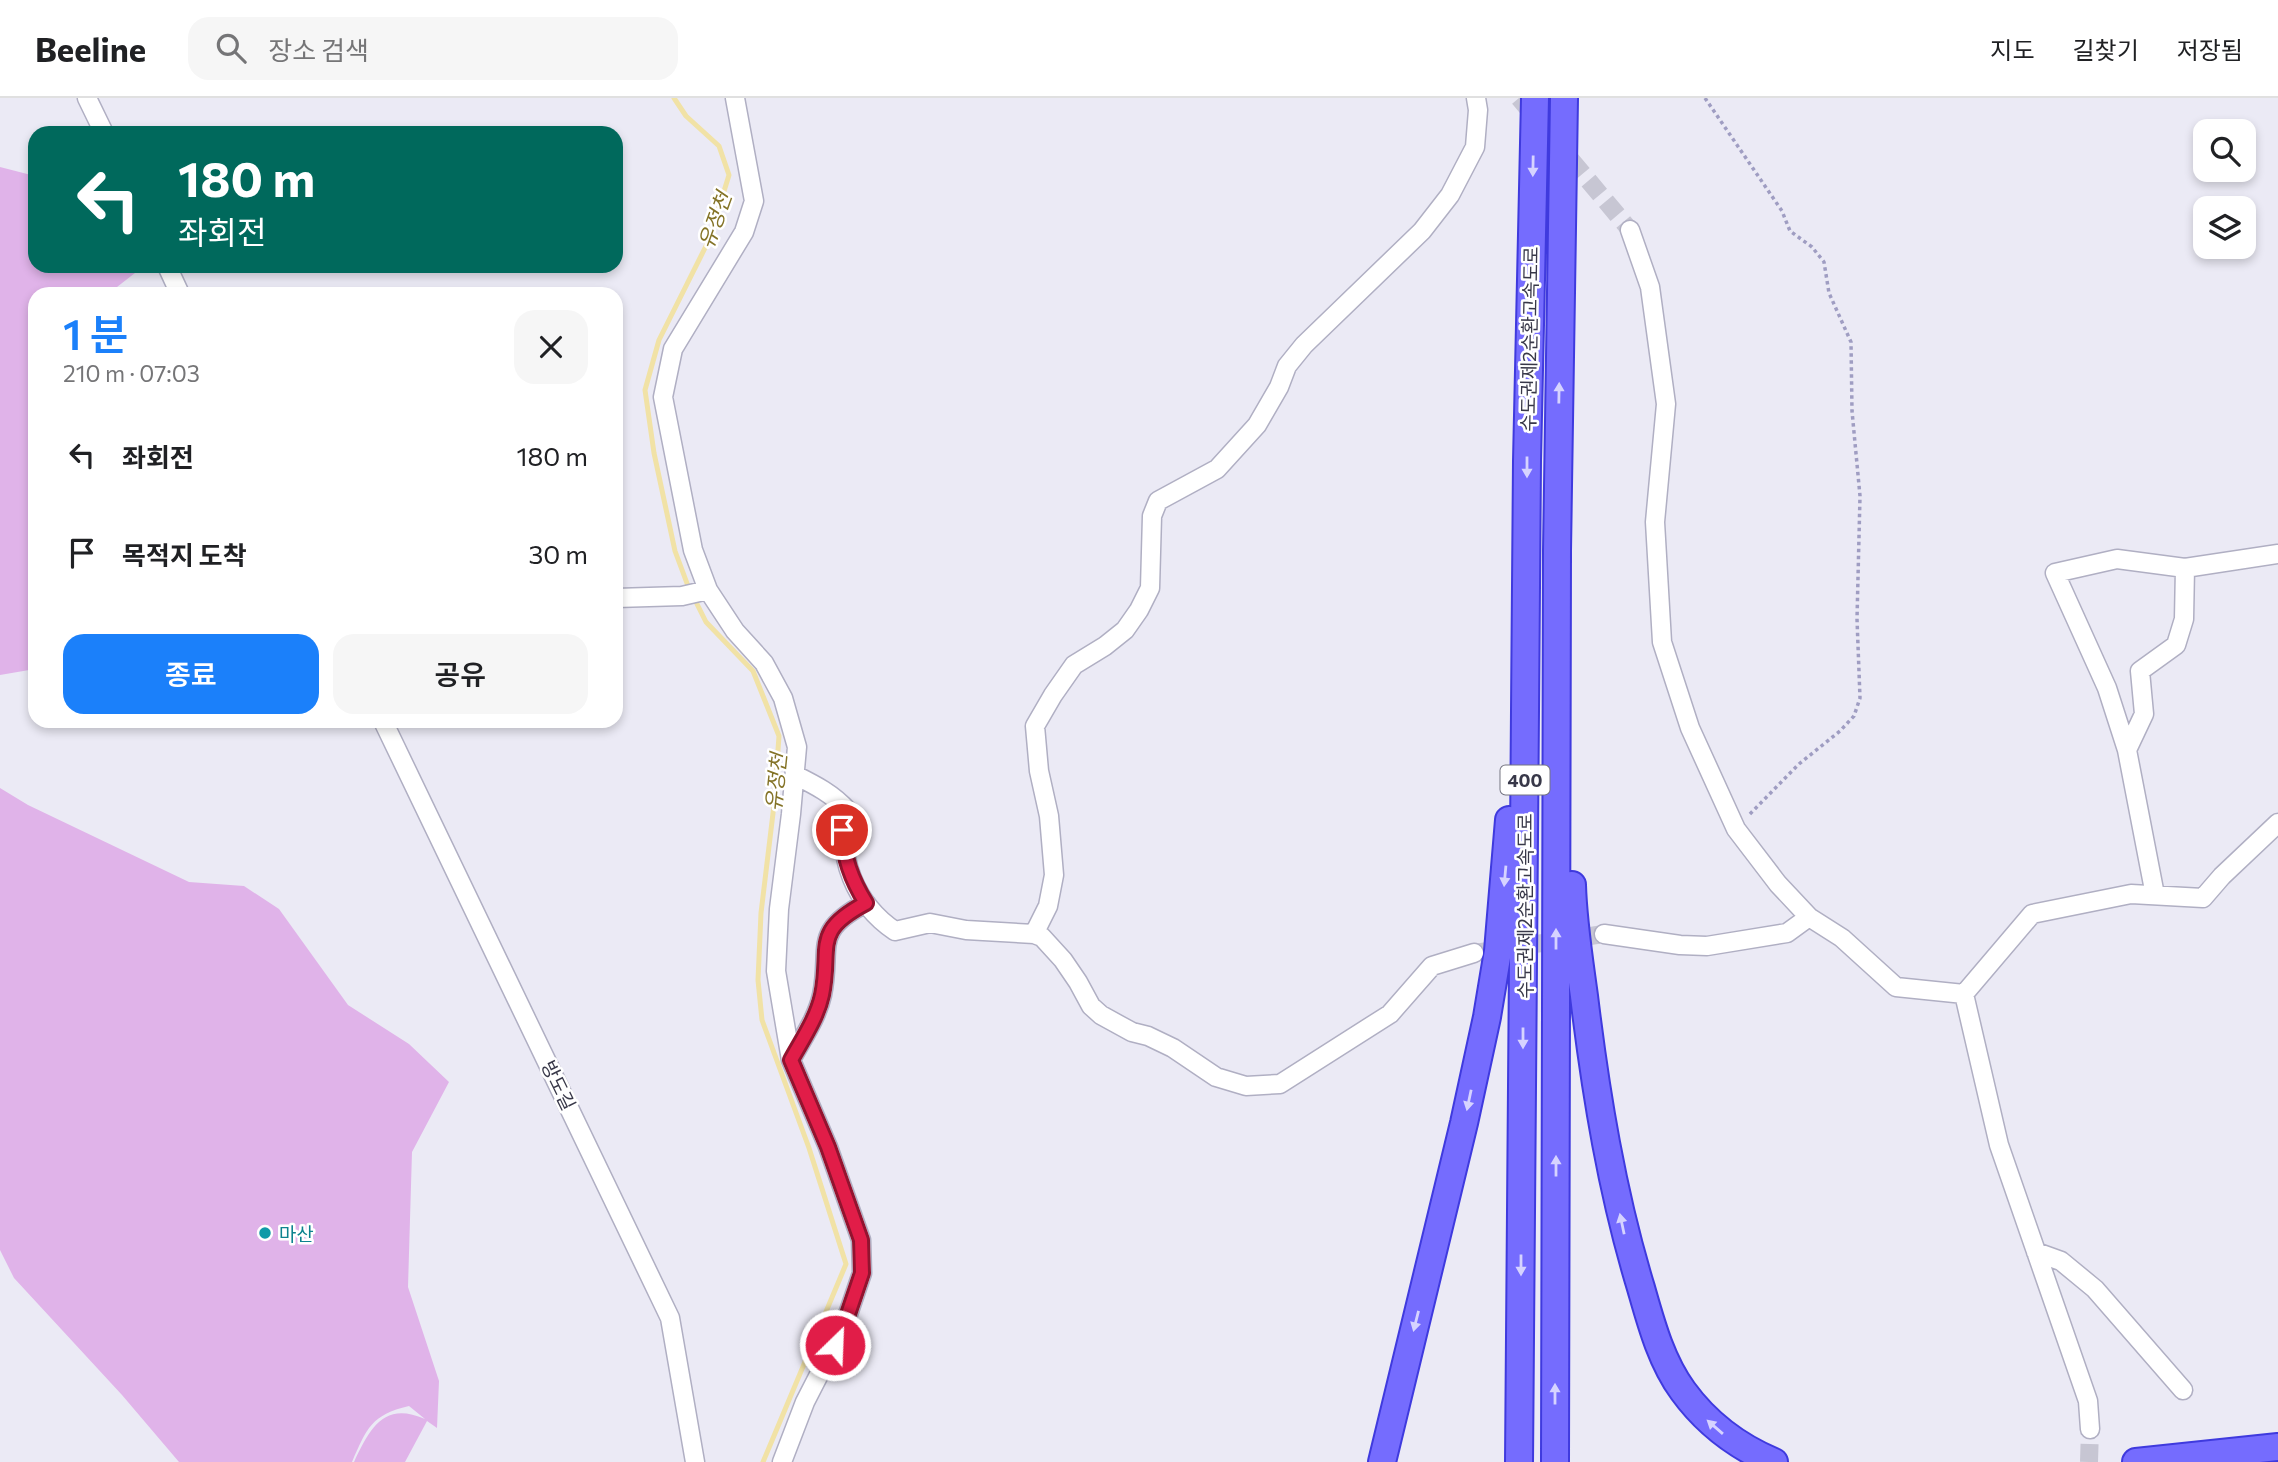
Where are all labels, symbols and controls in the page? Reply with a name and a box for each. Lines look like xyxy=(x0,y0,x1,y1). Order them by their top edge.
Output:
search box xyxy=(188,17,678,80)
text: Beeline xyxy=(35,28,146,69)
icon: search xyxy=(212,29,250,67)
text: 장소 검색 xyxy=(268,34,369,65)
text: 지도 xyxy=(1990,35,2035,64)
text: 길찾기 xyxy=(2073,35,2139,64)
text: 저장됨 xyxy=(2177,35,2243,64)
map controls xyxy=(2193,119,2256,259)
button: search xyxy=(2193,119,2256,182)
text: 180 m xyxy=(178,147,315,207)
icon: left xyxy=(63,154,154,245)
one-way arrow xyxy=(1527,155,1539,177)
water label: 유정천 xyxy=(692,186,737,252)
button: layers xyxy=(2193,196,2256,259)
text: 좌회전 xyxy=(178,211,266,251)
street label: 수도권제2순환고속도로 xyxy=(1516,246,1542,432)
text: 1 분 xyxy=(63,307,128,359)
button: close xyxy=(514,310,588,384)
text: 210 m · 07:03 xyxy=(63,359,200,387)
one-way arrow xyxy=(1554,382,1565,404)
icon: left xyxy=(63,436,101,474)
text: 180 m xyxy=(516,440,588,471)
text: 좌회전 xyxy=(122,441,194,472)
one-way arrow xyxy=(1521,456,1533,478)
icon: arrive xyxy=(63,534,101,572)
text: 30 m xyxy=(529,538,588,569)
text: 목적지 도착 xyxy=(122,539,247,570)
button: 종료 xyxy=(63,634,319,714)
button: 공유 xyxy=(333,634,588,714)
water label: 유정천 xyxy=(760,749,791,812)
road number: 400 xyxy=(1500,766,1550,794)
pin xyxy=(812,800,872,860)
icon: arrive xyxy=(823,811,861,849)
street label: 수도권제2순환고속도로 xyxy=(1513,813,1536,999)
one-way arrow xyxy=(1499,865,1510,887)
one-way arrow xyxy=(1550,928,1562,950)
one-way arrow xyxy=(1517,1027,1529,1049)
street label: 방도길 xyxy=(537,1056,581,1114)
one-way arrow xyxy=(1463,1089,1474,1111)
one-way arrow xyxy=(1550,1155,1562,1177)
one-way arrow xyxy=(1617,1213,1628,1235)
place label: 마산 xyxy=(279,1222,314,1245)
marker: 마산 xyxy=(257,1225,273,1241)
one-way arrow xyxy=(1515,1254,1527,1276)
position arrow xyxy=(798,1308,872,1382)
one-way arrow xyxy=(1410,1310,1421,1332)
one-way arrow xyxy=(1549,1383,1561,1405)
one-way arrow xyxy=(1707,1420,1724,1435)

